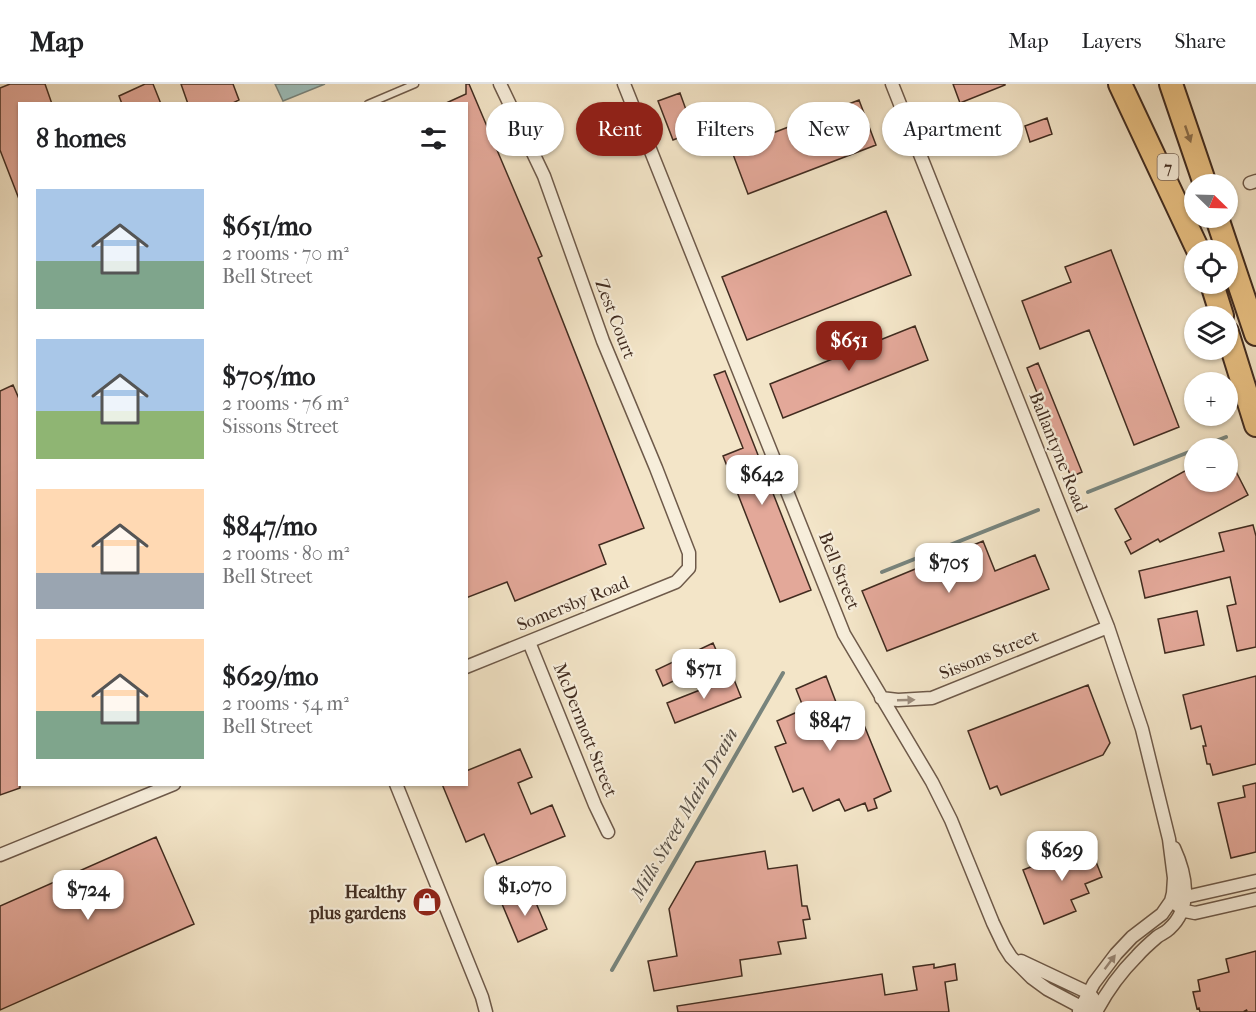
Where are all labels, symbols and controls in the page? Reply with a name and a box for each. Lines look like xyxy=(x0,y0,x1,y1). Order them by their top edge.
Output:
text: Map xyxy=(30,25,84,58)
text: Map xyxy=(1008,29,1049,53)
text: Layers xyxy=(1082,29,1141,53)
text: Share xyxy=(1174,29,1226,53)
chip: Buy xyxy=(486,102,564,156)
chip: Rent xyxy=(576,102,663,156)
chip: Filters xyxy=(675,102,775,156)
chip: New xyxy=(787,102,870,156)
chip: Apartment xyxy=(882,102,1023,156)
icon: filters xyxy=(417,122,450,155)
text: 8 homes xyxy=(36,123,126,154)
one-way arrow xyxy=(1183,125,1193,143)
road number: 7 xyxy=(1158,154,1178,180)
north arrow xyxy=(1184,174,1238,228)
map controls xyxy=(1184,174,1238,492)
text: $651/mo xyxy=(222,211,312,242)
icon: home xyxy=(84,213,156,285)
button: locate xyxy=(1184,240,1238,294)
text: 2 rooms · 70 m² xyxy=(222,242,349,265)
text: Bell Street xyxy=(222,265,313,288)
street label: Zest Court xyxy=(590,276,640,362)
button: layers xyxy=(1184,306,1238,360)
pin: $651 xyxy=(813,321,885,372)
text: $651 xyxy=(830,329,868,352)
text: $705/mo xyxy=(222,361,315,392)
icon: home xyxy=(84,363,156,435)
button: + xyxy=(1184,372,1238,426)
street label: Ballantyne Road xyxy=(1024,389,1092,515)
text: 2 rooms · 76 m² xyxy=(222,392,349,415)
text: Sissons Street xyxy=(222,415,339,438)
button: − xyxy=(1184,438,1238,492)
pin: $642 xyxy=(726,455,798,506)
text: $642 xyxy=(740,463,784,486)
text: $847/mo xyxy=(222,511,317,542)
icon: home xyxy=(84,513,156,585)
street label: Bell Street xyxy=(814,529,864,613)
text: 2 rooms · 80 m² xyxy=(222,542,349,565)
pin: $705 xyxy=(913,543,985,594)
text: $705 xyxy=(929,551,969,574)
text: Bell Street xyxy=(222,565,313,588)
street label: Somersby Road xyxy=(514,572,632,636)
street label: Sissons Street xyxy=(936,625,1042,684)
pin: $571 xyxy=(668,649,740,700)
text: $571 xyxy=(686,657,722,680)
street label: McDermott Street xyxy=(549,660,622,801)
text: $629/mo xyxy=(222,661,318,692)
icon: home xyxy=(84,663,156,735)
text: 2 rooms · 54 m² xyxy=(222,692,349,715)
one-way arrow xyxy=(897,695,916,704)
pin: $847 xyxy=(794,701,866,752)
text: $847 xyxy=(809,709,851,732)
text: Bell Street xyxy=(222,715,313,738)
water label: Mills Street Main Drain xyxy=(624,724,743,906)
pin: $629 xyxy=(1026,831,1098,882)
text: $629 xyxy=(1041,839,1083,862)
pin: $1,070 xyxy=(476,866,574,917)
pin: $724 xyxy=(52,870,124,921)
text: $1,070 xyxy=(498,874,552,897)
text: $724 xyxy=(67,878,109,901)
place label: Healthy plus gardens xyxy=(309,882,407,924)
shop icon: Healthy plus gardens xyxy=(411,886,443,918)
one-way arrow xyxy=(1103,955,1115,970)

